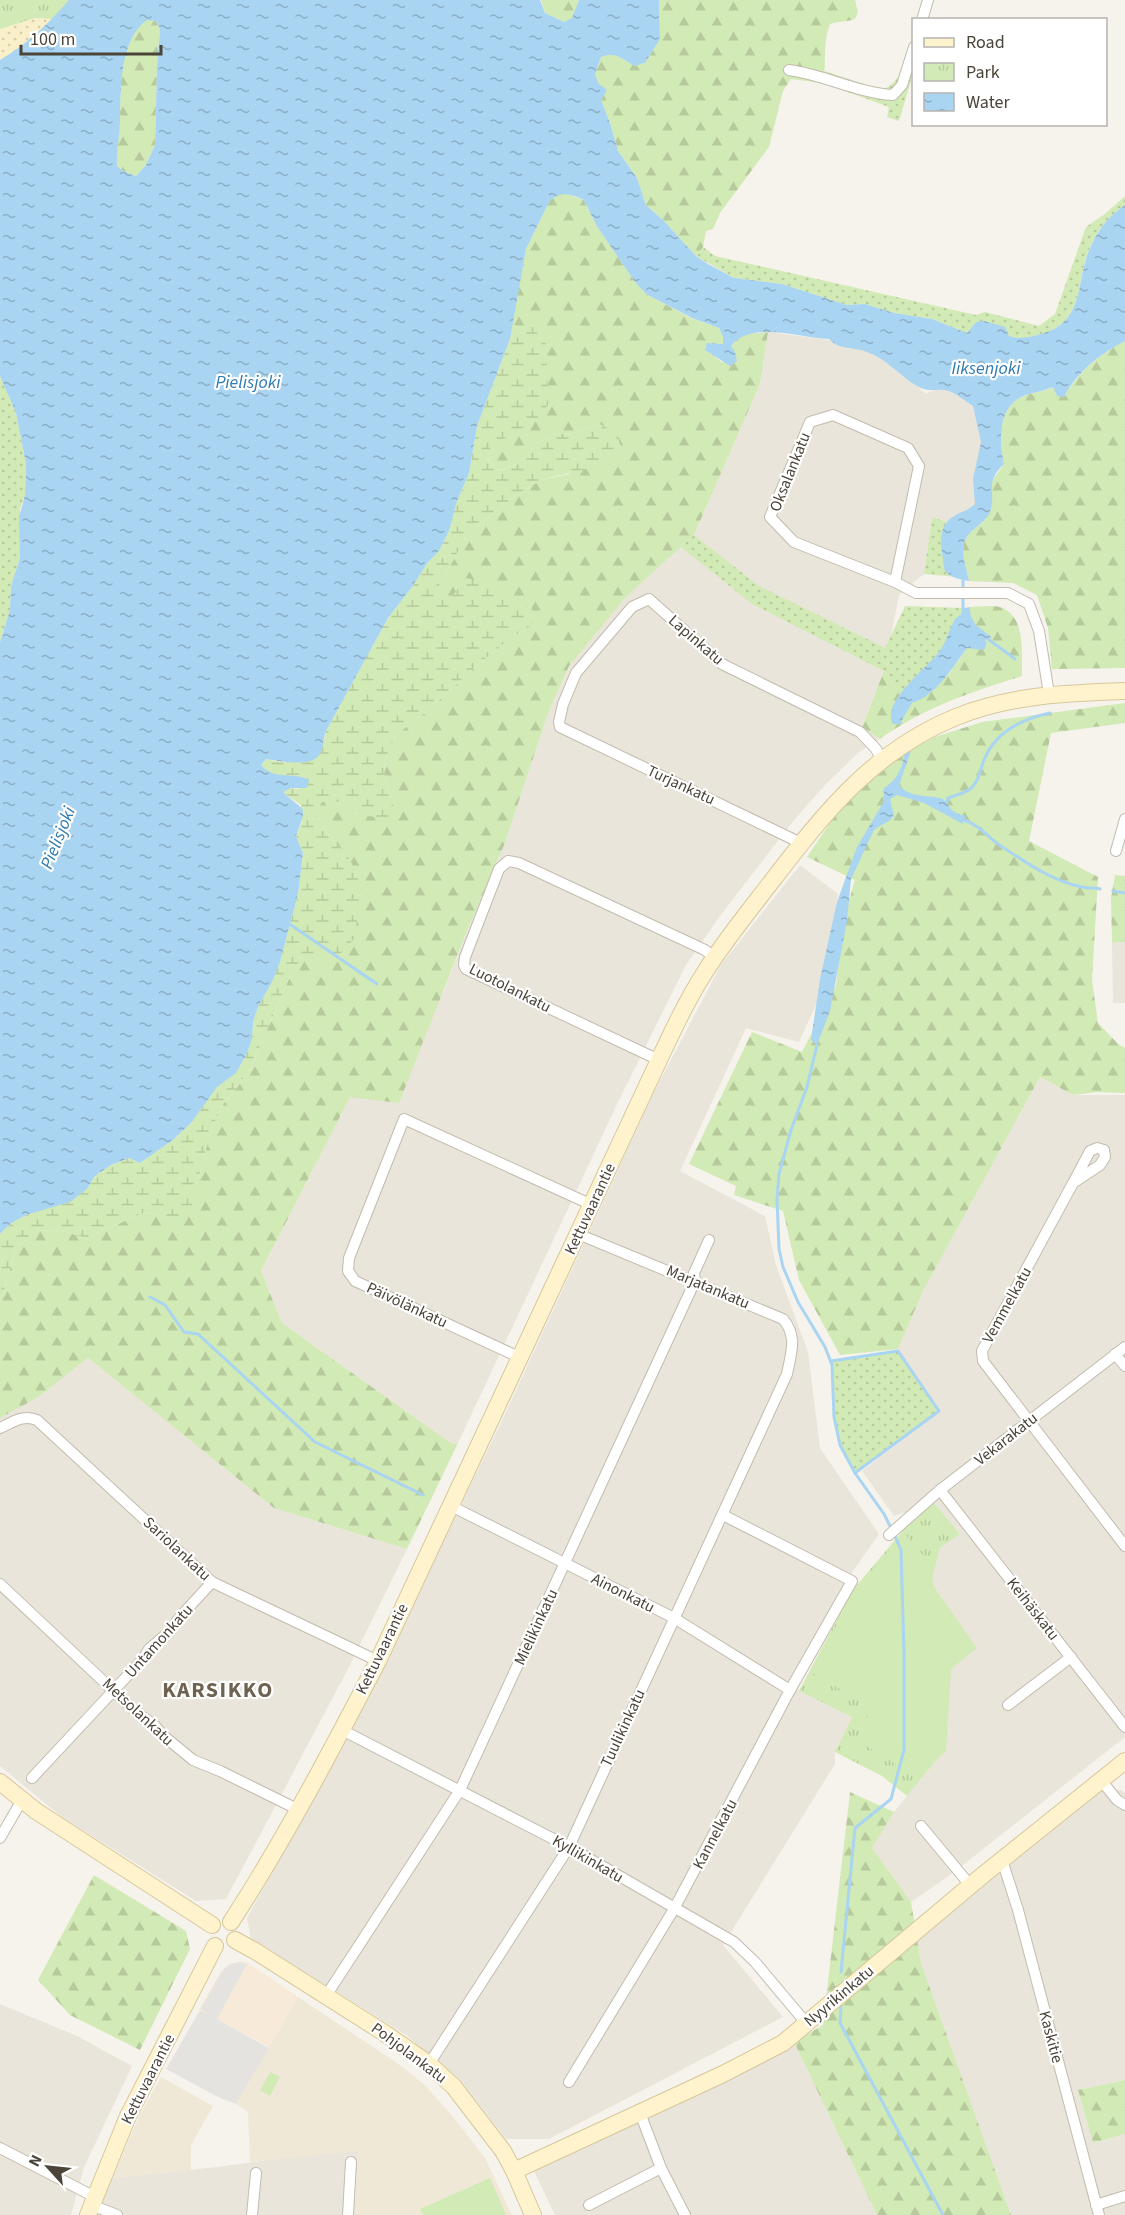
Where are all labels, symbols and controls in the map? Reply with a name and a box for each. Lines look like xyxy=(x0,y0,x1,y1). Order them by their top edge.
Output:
scale bar xyxy=(21,18,160,56)
legend xyxy=(912,18,1107,126)
text: 100 m xyxy=(30,27,75,52)
text: Road xyxy=(966,30,1005,55)
text: Park xyxy=(966,60,1000,85)
text: Water xyxy=(966,90,1010,115)
water label: Iiksenjoki xyxy=(951,356,1021,381)
water label: Pielisjoki xyxy=(215,370,281,395)
street label: Oksalankatu xyxy=(764,429,816,515)
street label: Lapinkatu xyxy=(663,610,729,670)
street label: Turjankatu xyxy=(643,760,719,810)
water label: Pielisjoki xyxy=(34,802,82,873)
street label: Luotolankatu xyxy=(465,958,555,1018)
street label: Kettuvaarantie xyxy=(559,1160,621,1258)
street label: Marjatankatu xyxy=(663,1260,753,1314)
street label: Vemmelkatu xyxy=(977,1263,1037,1347)
street label: Päivölänkatu xyxy=(363,1277,451,1333)
street label: Vekarakatu xyxy=(970,1407,1042,1471)
street label: Sariolankatu xyxy=(138,1512,216,1586)
street label: Ainonkatu xyxy=(587,1568,659,1618)
street label: Keihäskatu xyxy=(1001,1573,1065,1645)
street label: Mielikinkatu xyxy=(509,1585,563,1669)
street label: Untamonkatu xyxy=(120,1599,198,1683)
street label: Kettuvaarantie xyxy=(350,1600,414,1698)
street label: Metsolankatu xyxy=(97,1673,179,1751)
district label: KARSIKKO xyxy=(162,1674,274,1706)
street label: Tuulikinkatu xyxy=(595,1685,651,1771)
street label: Kannelkatu xyxy=(687,1795,743,1873)
street label: Kyllikinkatu xyxy=(548,1830,628,1888)
street label: Nyyrikinkatu xyxy=(799,1960,879,2032)
street label: Kaskitie xyxy=(1033,2008,1069,2066)
street label: Pohjolankatu xyxy=(367,2017,451,2089)
street label: Kettuvaarantie xyxy=(116,2030,180,2128)
north arrow xyxy=(18,2137,78,2197)
text: N xyxy=(23,2151,48,2170)

